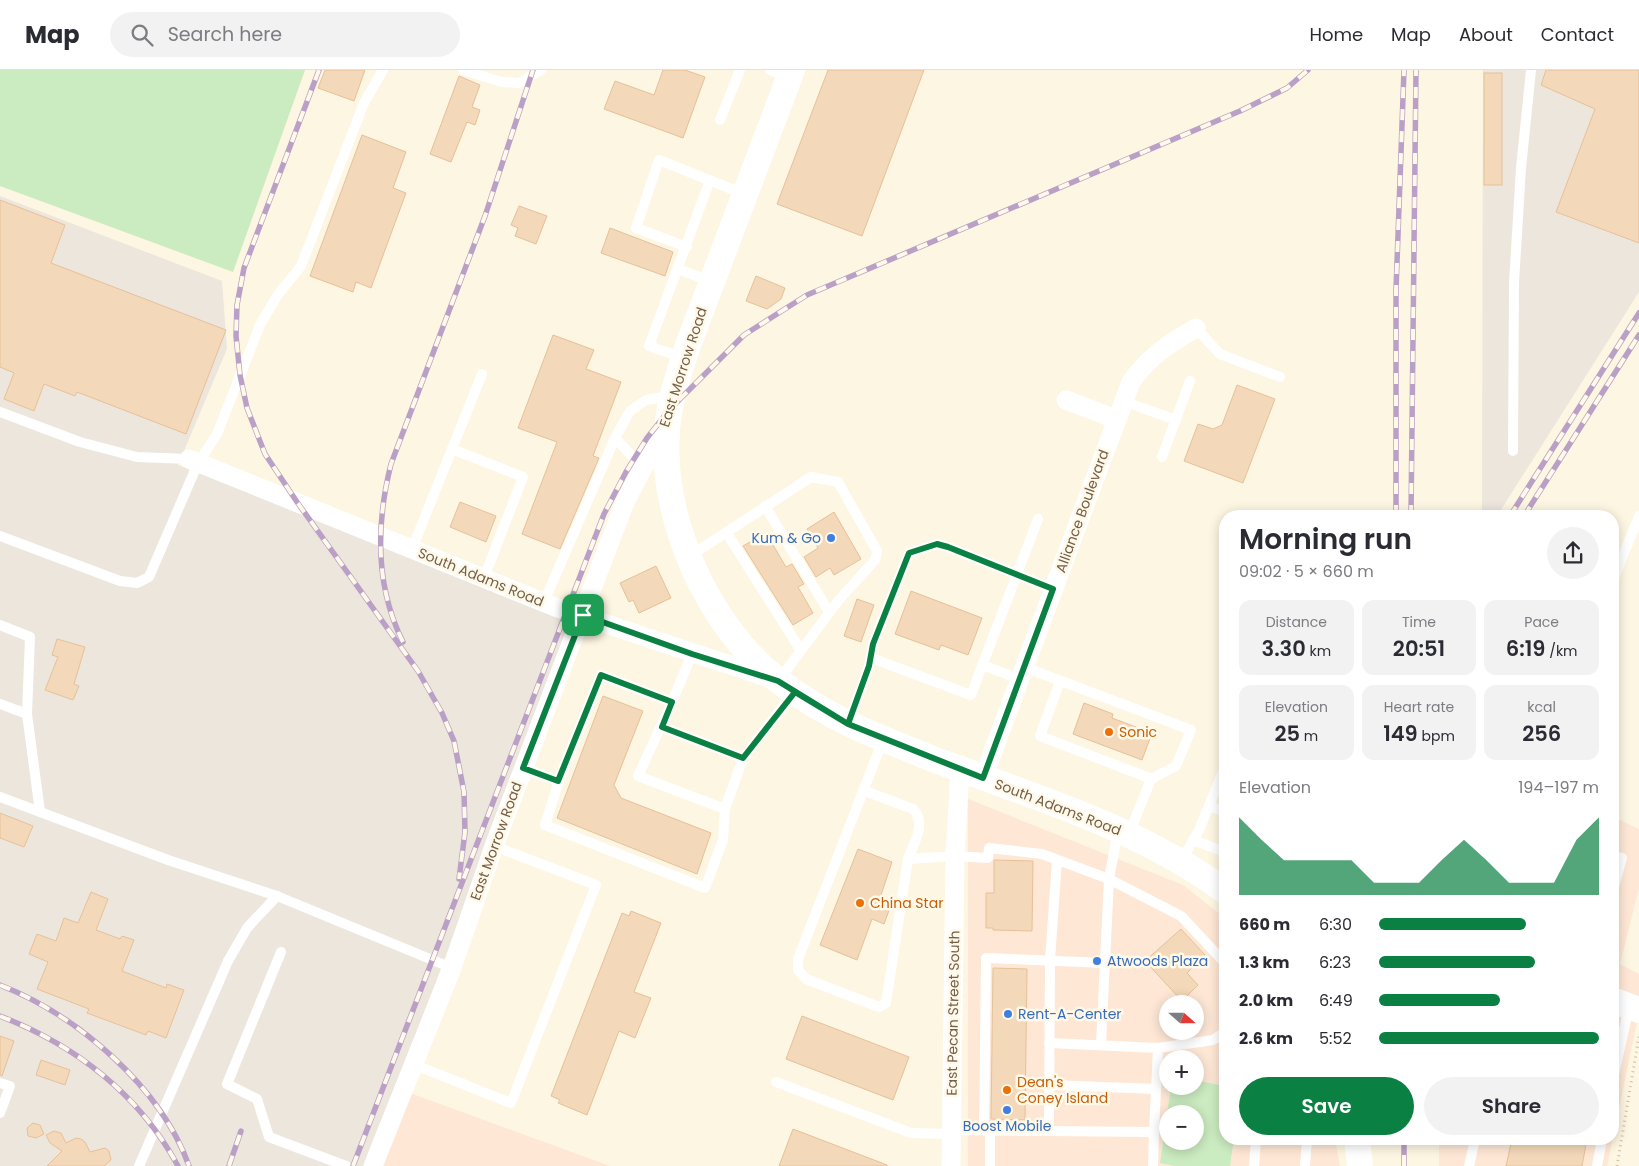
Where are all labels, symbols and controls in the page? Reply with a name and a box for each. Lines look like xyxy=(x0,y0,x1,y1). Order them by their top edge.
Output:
search box xyxy=(110,12,460,57)
text: Map xyxy=(25,18,80,51)
icon: search xyxy=(128,21,156,49)
text: Search here xyxy=(168,21,282,48)
text: Home xyxy=(1309,22,1363,47)
text: Map xyxy=(1391,22,1431,47)
text: About xyxy=(1459,22,1513,47)
text: Contact xyxy=(1541,22,1614,47)
street label: East Morrow Road xyxy=(654,305,712,429)
street label: Alliance Boulevard xyxy=(1050,447,1114,575)
text: Morning run xyxy=(1239,520,1412,559)
button: share xyxy=(1547,527,1599,579)
place label: Kum & Go xyxy=(752,528,821,548)
marker: Kum & Go xyxy=(825,532,837,544)
street label: South Adams Road xyxy=(415,543,547,611)
text: 09:02 · 5 × 660 m xyxy=(1239,560,1374,583)
pin xyxy=(562,594,604,636)
icon: arrive xyxy=(569,601,597,629)
text: Distance xyxy=(1266,612,1327,632)
text: Time xyxy=(1402,612,1436,632)
text: Pace xyxy=(1524,612,1559,632)
text: 3.30 xyxy=(1262,634,1306,663)
text: 20:51 xyxy=(1393,634,1445,663)
text: 6:19 xyxy=(1506,634,1545,663)
text: km xyxy=(1306,641,1331,661)
text: /km xyxy=(1545,641,1578,661)
text: Elevation xyxy=(1265,697,1328,717)
text: Heart rate xyxy=(1384,697,1454,717)
text: kcal xyxy=(1527,697,1556,717)
text: 25 xyxy=(1274,719,1300,748)
text: 149 xyxy=(1383,719,1418,748)
text: 256 xyxy=(1522,719,1561,748)
place label: Sonic xyxy=(1119,722,1157,742)
marker: Sonic xyxy=(1103,726,1115,738)
text: m xyxy=(1300,726,1318,746)
text: bpm xyxy=(1418,726,1455,746)
street label: South Adams Road xyxy=(992,774,1124,840)
text: Elevation xyxy=(1239,776,1311,799)
text: 194–197 m xyxy=(1518,776,1599,799)
street label: East Morrow Road xyxy=(465,779,527,903)
place label: China Star xyxy=(870,893,943,913)
marker: China Star xyxy=(854,897,866,909)
text: 660 m xyxy=(1239,913,1290,936)
text: 6:30 xyxy=(1319,913,1352,936)
street label: East Pecan Street South xyxy=(942,930,964,1096)
place label: Atwoods Plaza xyxy=(1107,951,1208,971)
text: 1.3 km xyxy=(1239,951,1289,974)
text: 6:23 xyxy=(1319,951,1351,974)
marker: Atwoods Plaza xyxy=(1091,955,1103,967)
text: 2.0 km xyxy=(1239,989,1293,1012)
text: 6:49 xyxy=(1319,989,1353,1012)
north arrow xyxy=(1159,995,1204,1040)
map controls xyxy=(1159,995,1204,1150)
place label: Rent-A-Center xyxy=(1018,1004,1122,1024)
marker: Rent-A-Center xyxy=(1002,1008,1014,1020)
text: 2.6 km xyxy=(1239,1027,1293,1050)
text: 5:52 xyxy=(1319,1027,1352,1050)
button: + xyxy=(1159,1050,1204,1095)
place label: Dean's Coney Island xyxy=(1017,1072,1108,1108)
button: Save xyxy=(1239,1077,1414,1135)
button: Share xyxy=(1424,1077,1599,1135)
marker: Dean's Coney Island xyxy=(1001,1084,1013,1096)
marker: Boost Mobile xyxy=(1001,1104,1013,1116)
button: − xyxy=(1159,1105,1204,1150)
place label: Boost Mobile xyxy=(963,1116,1052,1136)

